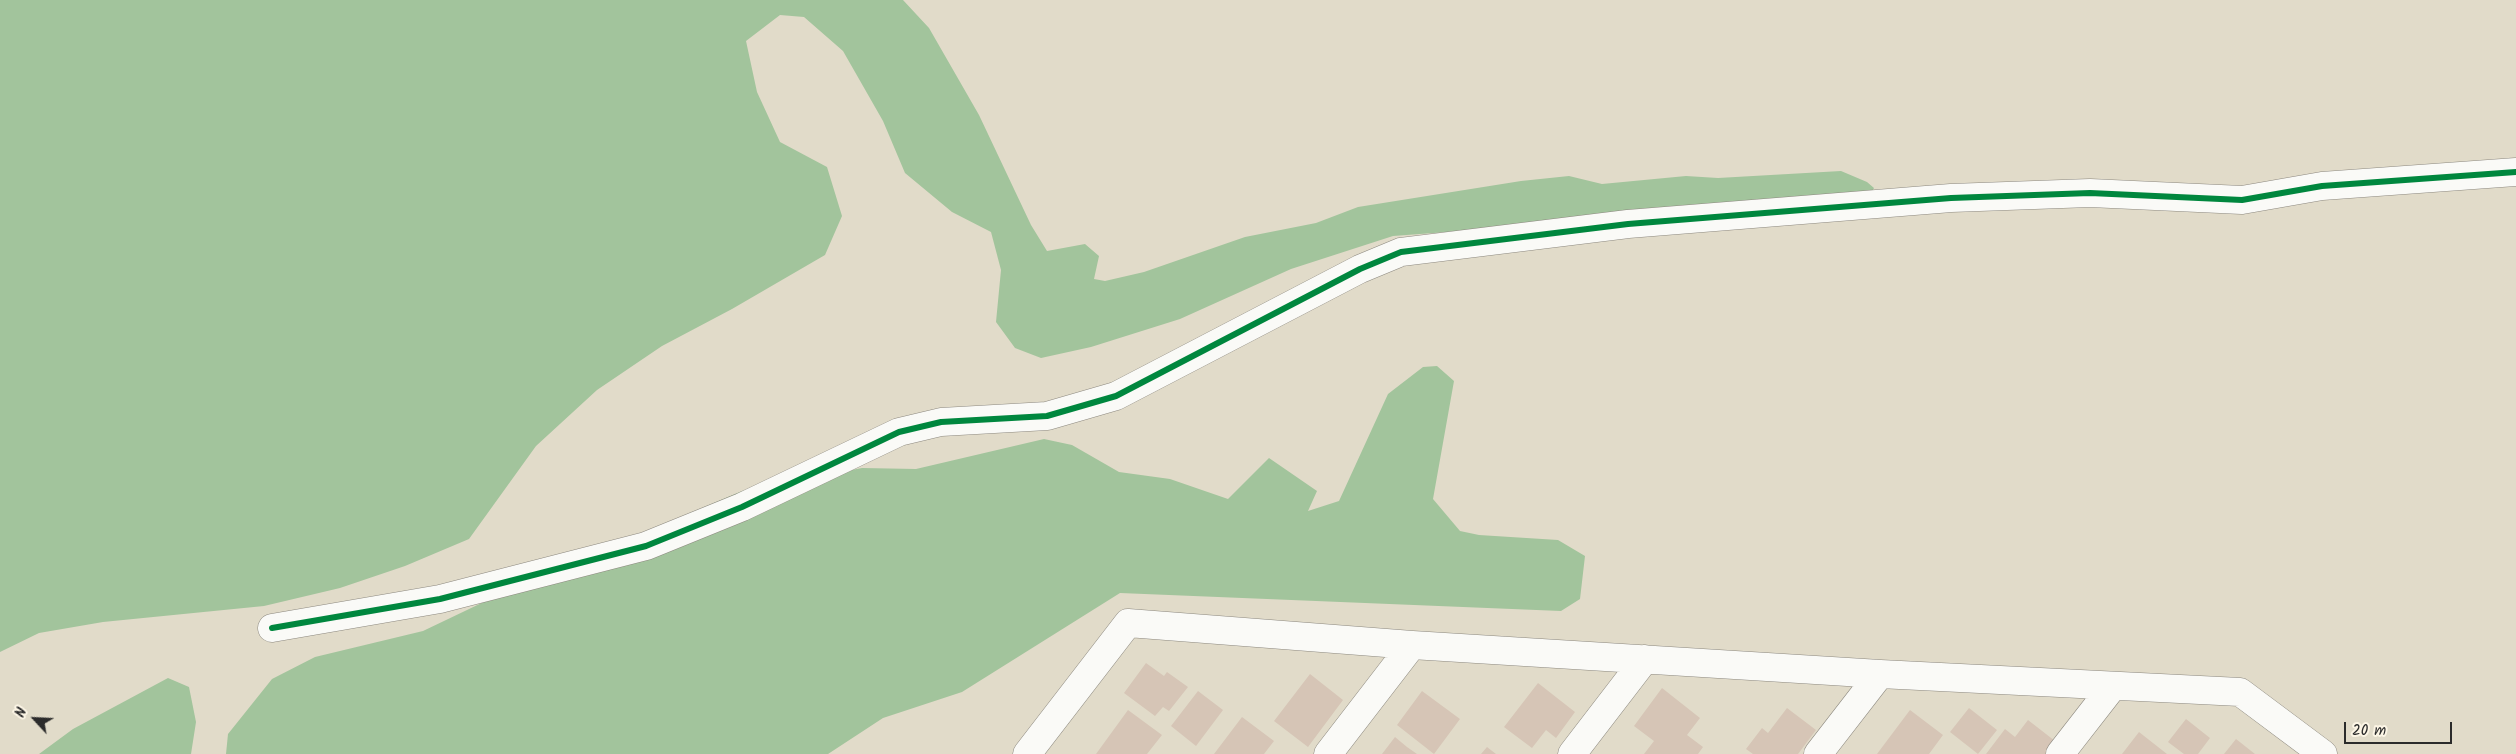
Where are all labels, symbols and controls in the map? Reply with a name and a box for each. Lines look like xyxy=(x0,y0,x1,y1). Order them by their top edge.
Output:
north arrow xyxy=(10,694,60,744)
text: N xyxy=(10,704,33,721)
scale bar xyxy=(2346,712,2454,744)
text: 20 m xyxy=(2352,719,2386,743)

